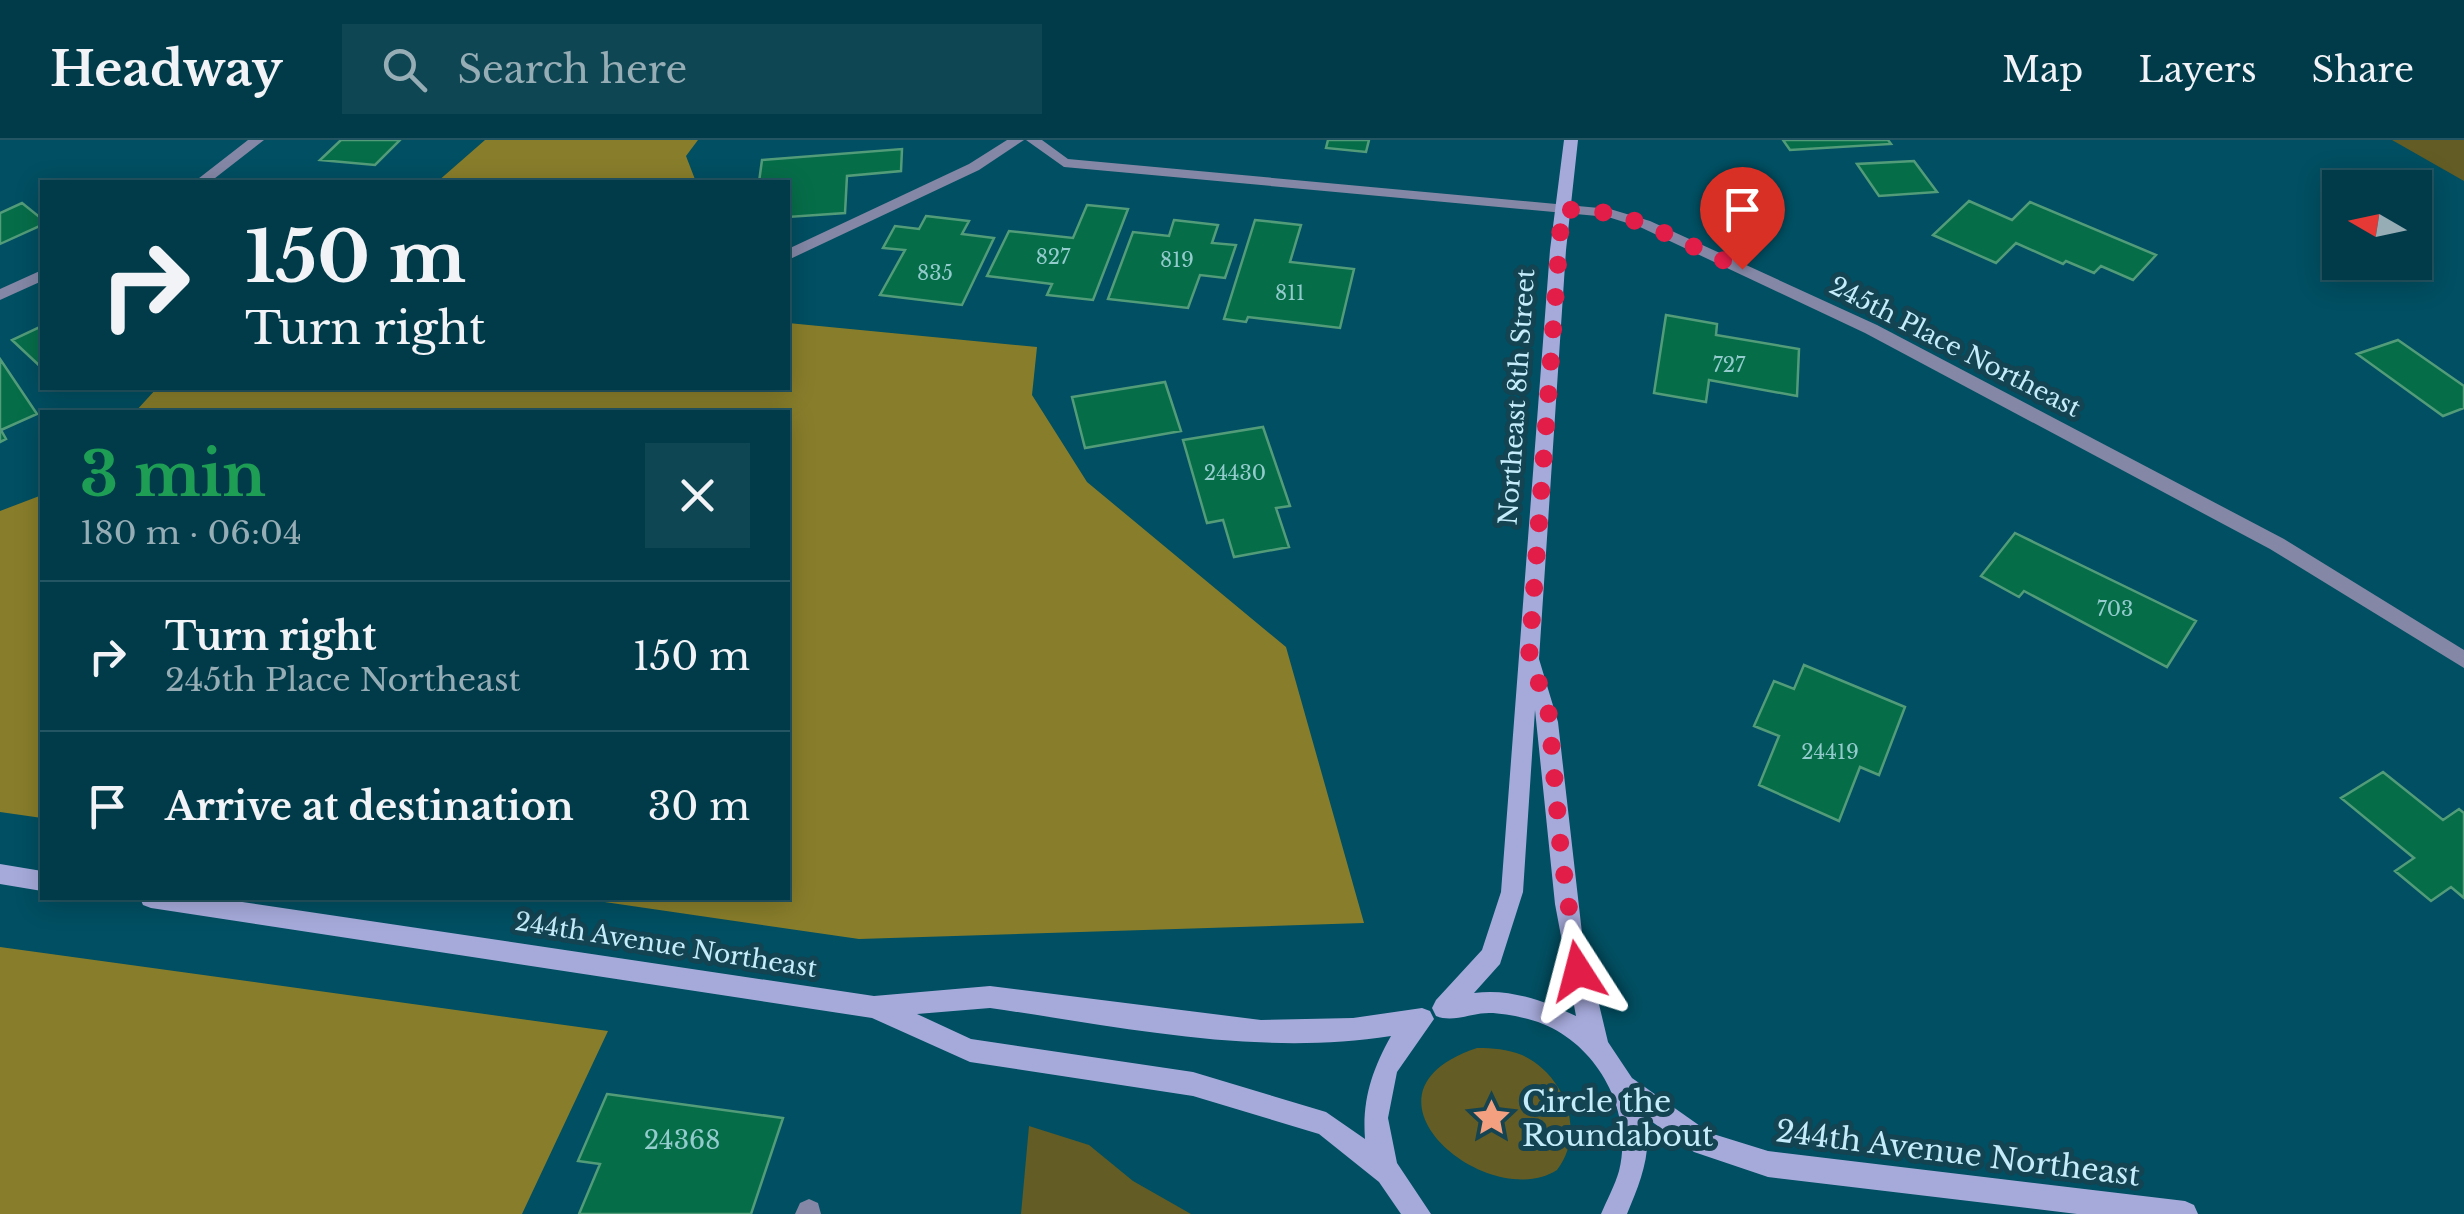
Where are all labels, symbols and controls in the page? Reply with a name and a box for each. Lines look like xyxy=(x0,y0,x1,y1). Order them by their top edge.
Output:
search box xyxy=(342,24,1042,114)
text: Headway xyxy=(50,39,282,99)
icon: search xyxy=(377,42,432,97)
text: Search here xyxy=(457,46,687,93)
text: Map xyxy=(2002,48,2083,91)
text: Layers xyxy=(2138,48,2257,91)
text: Share xyxy=(2312,48,2414,91)
pin xyxy=(1700,167,1785,270)
north arrow xyxy=(2322,170,2432,280)
map controls xyxy=(2322,170,2432,280)
icon: arrive xyxy=(1715,182,1770,237)
text: 150 m xyxy=(245,214,466,301)
icon: right xyxy=(80,220,210,350)
house number: 827 xyxy=(1036,245,1071,269)
house number: 819 xyxy=(1160,248,1194,272)
house number: 835 xyxy=(917,261,953,285)
street label: Northeast 8th Street xyxy=(1493,267,1541,526)
street label: 245th Place Northeast xyxy=(1824,270,2086,424)
house number: 811 xyxy=(1275,281,1305,305)
text: Turn right xyxy=(245,300,486,356)
house number: 727 xyxy=(1713,353,1746,377)
text: 3 min xyxy=(80,438,266,512)
button: close xyxy=(645,443,750,548)
house number: 24430 xyxy=(1204,461,1266,485)
text: 180 m · 06:04 xyxy=(80,513,302,553)
house number: 703 xyxy=(2097,597,2133,621)
text: Turn right xyxy=(165,613,376,660)
icon: right xyxy=(80,629,135,684)
text: 150 m xyxy=(633,633,750,680)
text: 245th Place Northeast xyxy=(165,660,521,700)
house number: 24419 xyxy=(1801,740,1859,764)
icon: arrive xyxy=(80,779,135,834)
text: Arrive at destination xyxy=(165,783,574,830)
text: 30 m xyxy=(648,783,750,830)
street label: 244th Avenue Northeast xyxy=(513,906,820,984)
position arrow xyxy=(1526,919,1630,1023)
place label: Circle the Roundabout xyxy=(1522,1083,1714,1154)
place icon: Circle the Roundabout xyxy=(1471,1097,1513,1139)
street label: 244th Avenue Northeast xyxy=(1774,1112,2143,1194)
house number: 24368 xyxy=(644,1125,720,1156)

